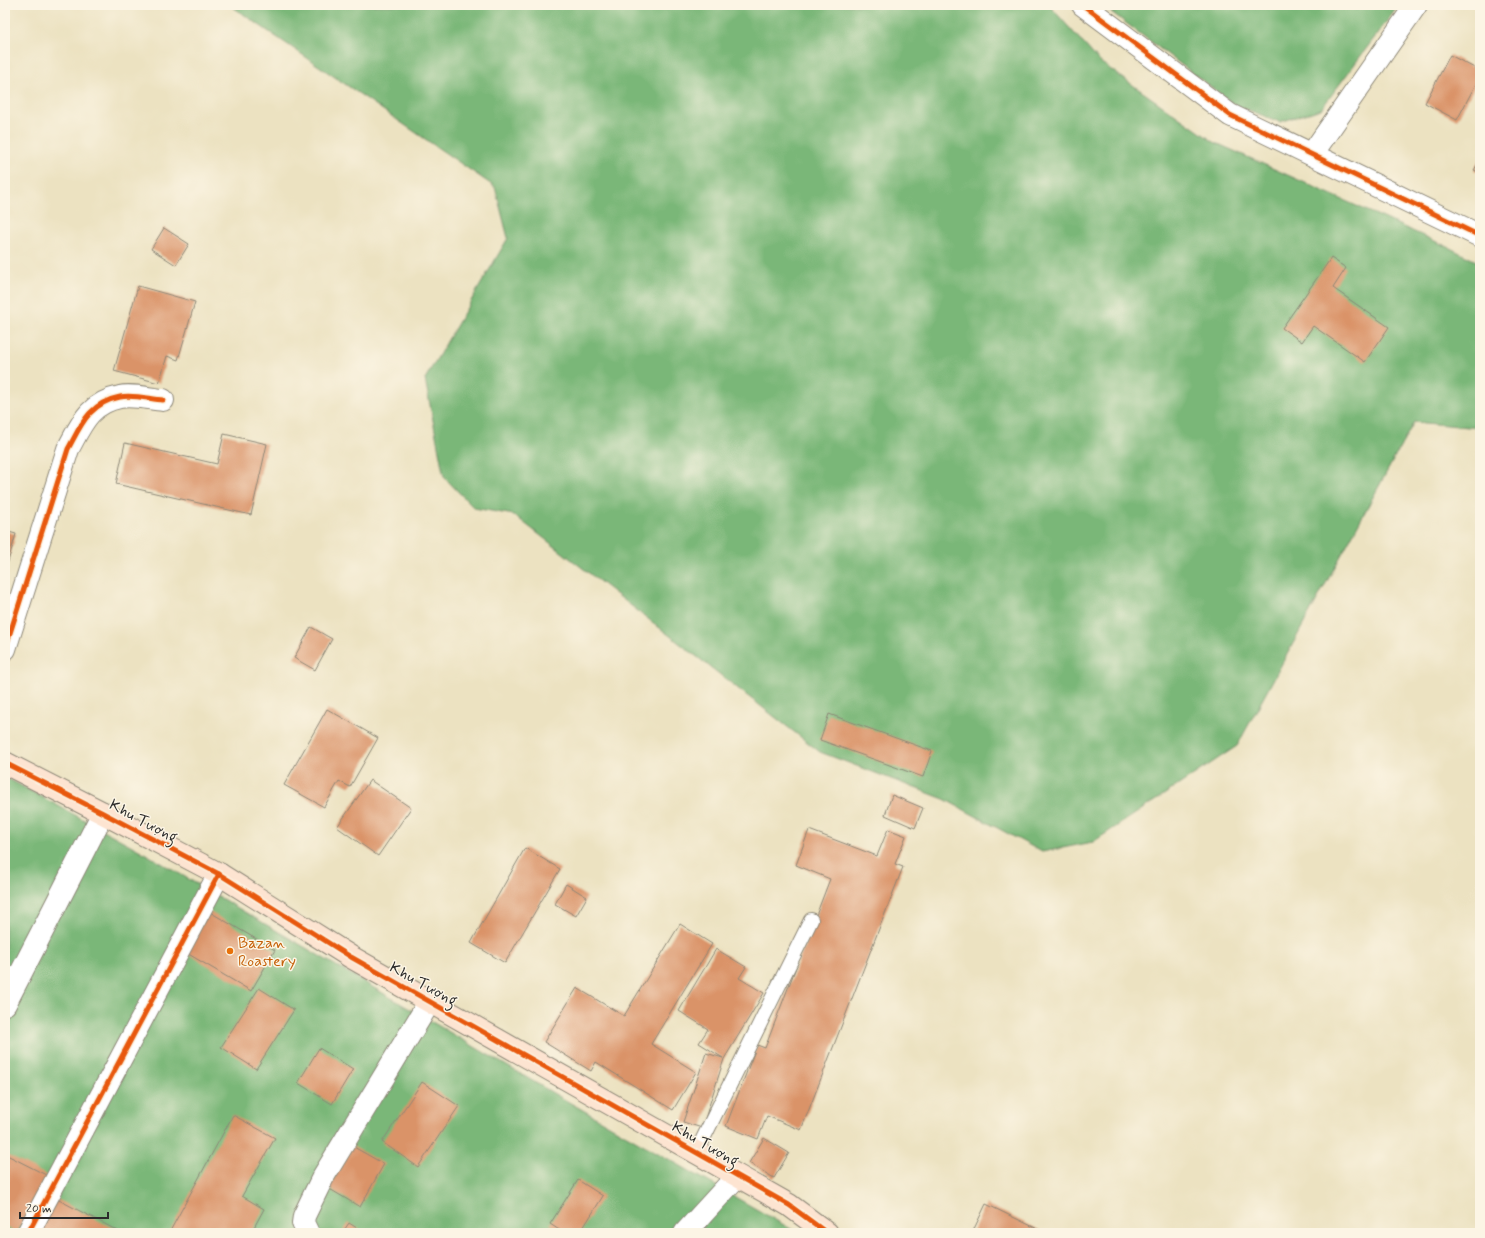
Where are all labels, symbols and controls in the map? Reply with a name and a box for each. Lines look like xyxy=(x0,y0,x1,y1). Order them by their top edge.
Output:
street label: Khu Tượng xyxy=(105,795,181,849)
place label: Bazan Roastery xyxy=(238,933,296,972)
marker: Bazan Roastery xyxy=(225,946,235,956)
street label: Khu Tượng xyxy=(385,957,461,1012)
street label: Khu Tượng xyxy=(667,1117,743,1173)
scale bar xyxy=(20,1194,108,1220)
text: 20 m xyxy=(26,1201,52,1217)

